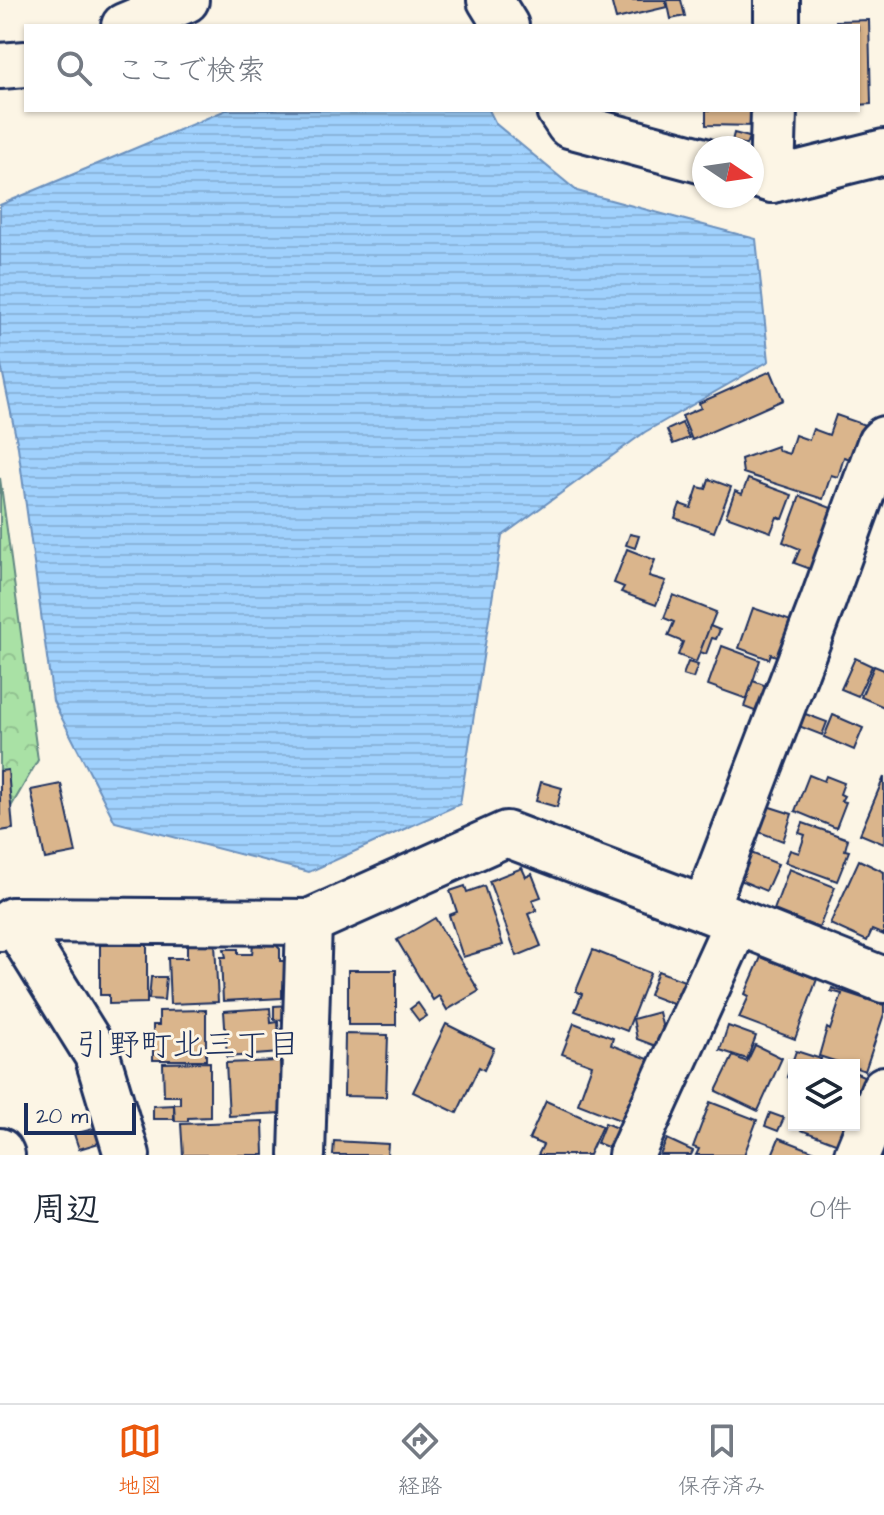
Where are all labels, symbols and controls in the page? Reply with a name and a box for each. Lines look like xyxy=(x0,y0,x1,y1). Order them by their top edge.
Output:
search box xyxy=(24,24,860,112)
icon: search xyxy=(52,46,96,90)
text: ここで検索 xyxy=(116,50,266,92)
north arrow xyxy=(692,136,764,208)
district label: 引野町北三丁目 xyxy=(76,1023,300,1068)
map controls xyxy=(788,1059,860,1131)
button: layers xyxy=(788,1059,860,1131)
scale bar xyxy=(24,1099,136,1135)
text: 20 m xyxy=(36,1101,88,1132)
text: 周辺 xyxy=(32,1186,100,1234)
text: 0件 xyxy=(810,1191,852,1227)
tab: 地図 xyxy=(118,1419,162,1502)
tab: 経路 xyxy=(398,1419,442,1502)
tab: 保存済み xyxy=(678,1419,766,1502)

